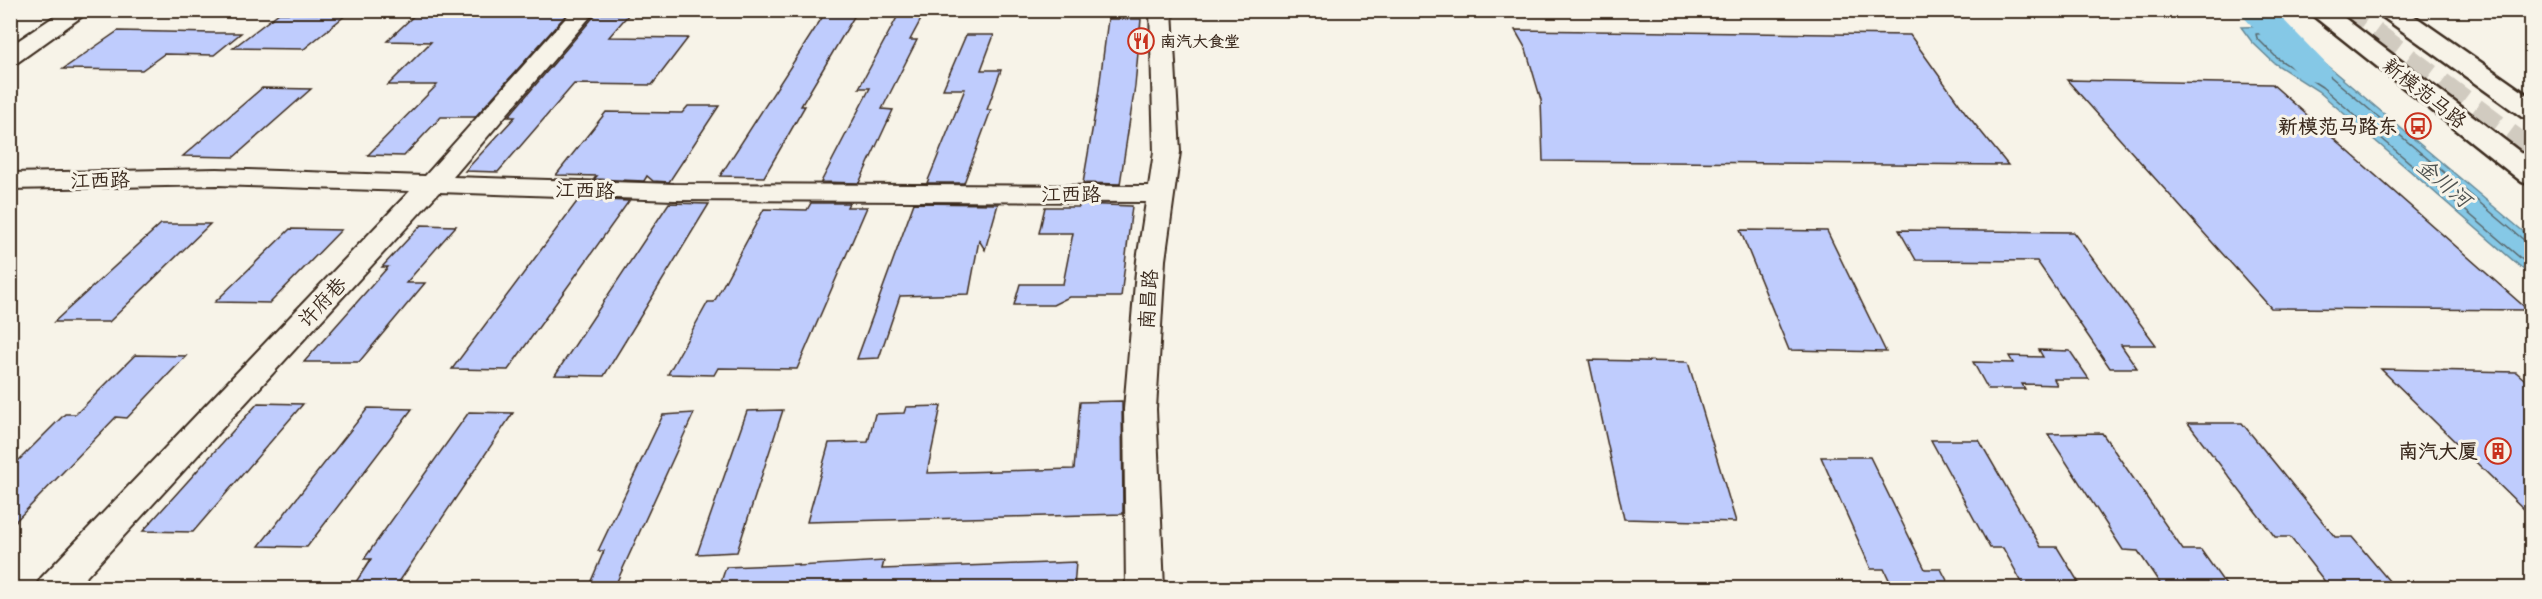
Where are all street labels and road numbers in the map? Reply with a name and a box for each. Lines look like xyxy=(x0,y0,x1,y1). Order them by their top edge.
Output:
street label: 新模范马路 xyxy=(2378,54,2472,134)
street label: 江西路 xyxy=(70,168,131,193)
street label: 江西路 xyxy=(555,178,616,203)
street label: 江西路 xyxy=(1041,183,1102,206)
street label: 南昌路 xyxy=(1135,267,1162,330)
street label: 许府巷 xyxy=(293,272,352,332)

